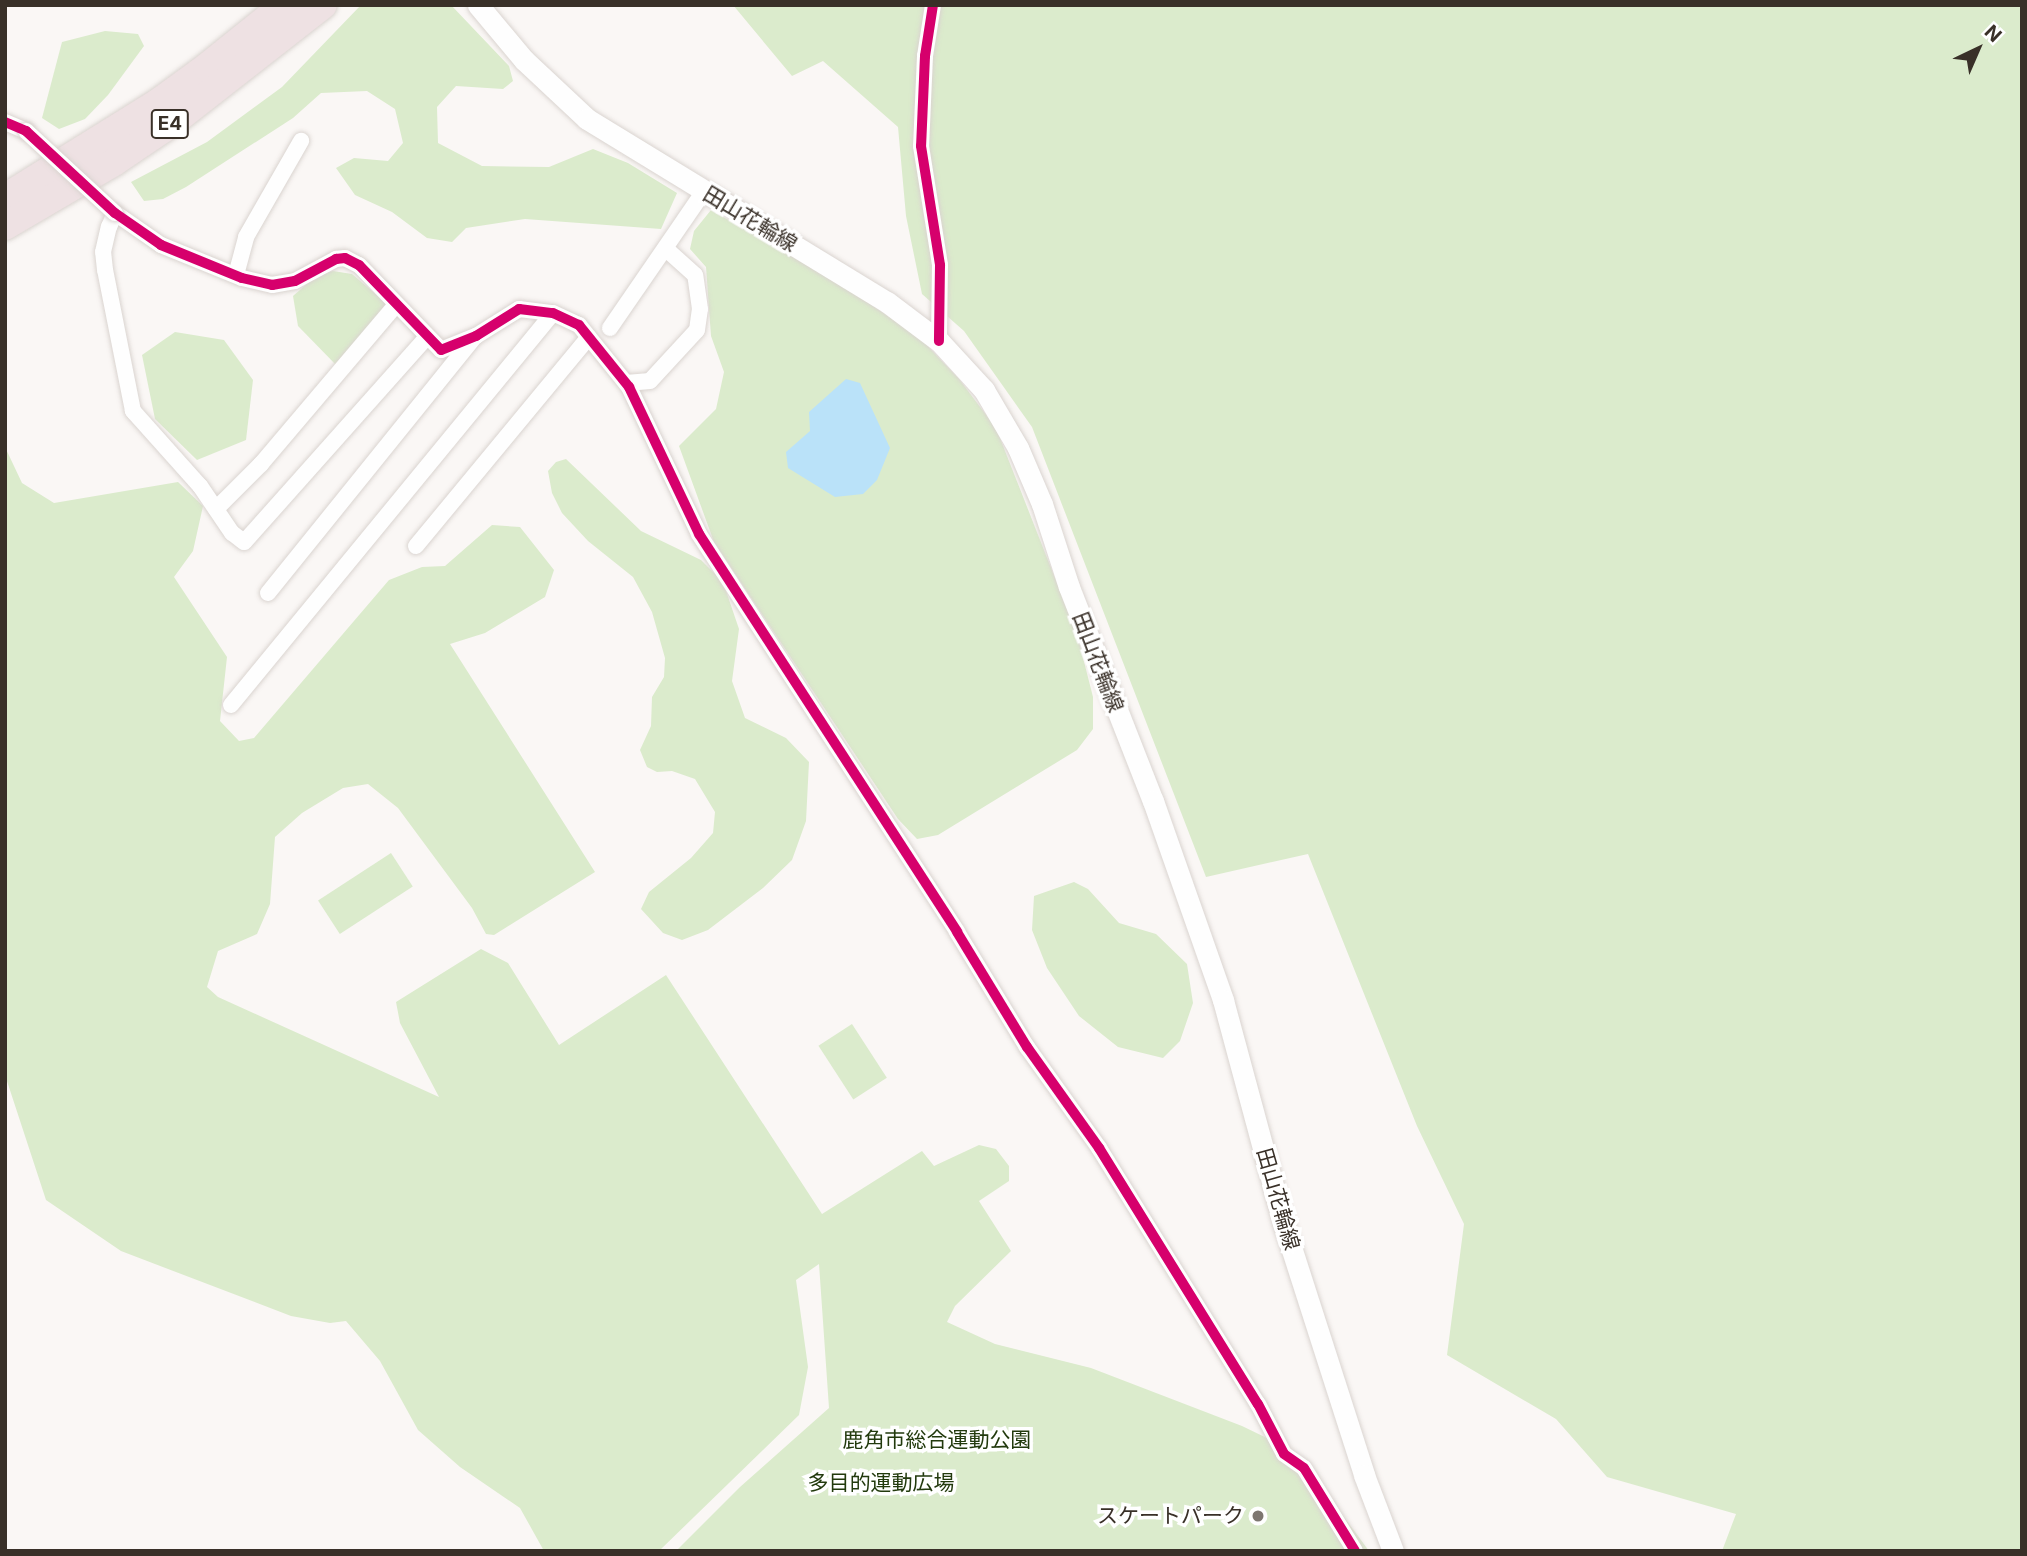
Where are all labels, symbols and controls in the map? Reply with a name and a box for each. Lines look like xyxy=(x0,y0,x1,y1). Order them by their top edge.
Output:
north arrow xyxy=(1943,14,2013,84)
text: N xyxy=(1980,20,2006,47)
road number: E4 xyxy=(151,108,189,140)
street label: 田山花輪線 xyxy=(699,181,801,257)
street label: 田山花輪線 xyxy=(1067,608,1129,716)
street label: 田山花輪線 xyxy=(1251,1145,1305,1253)
park label: 鹿角市総合運動公園 xyxy=(843,1427,1031,1453)
park label: 多目的運動広場 xyxy=(808,1470,954,1496)
place label: スケートパーク xyxy=(1097,1503,1244,1529)
marker: スケートパーク xyxy=(1250,1508,1266,1524)

